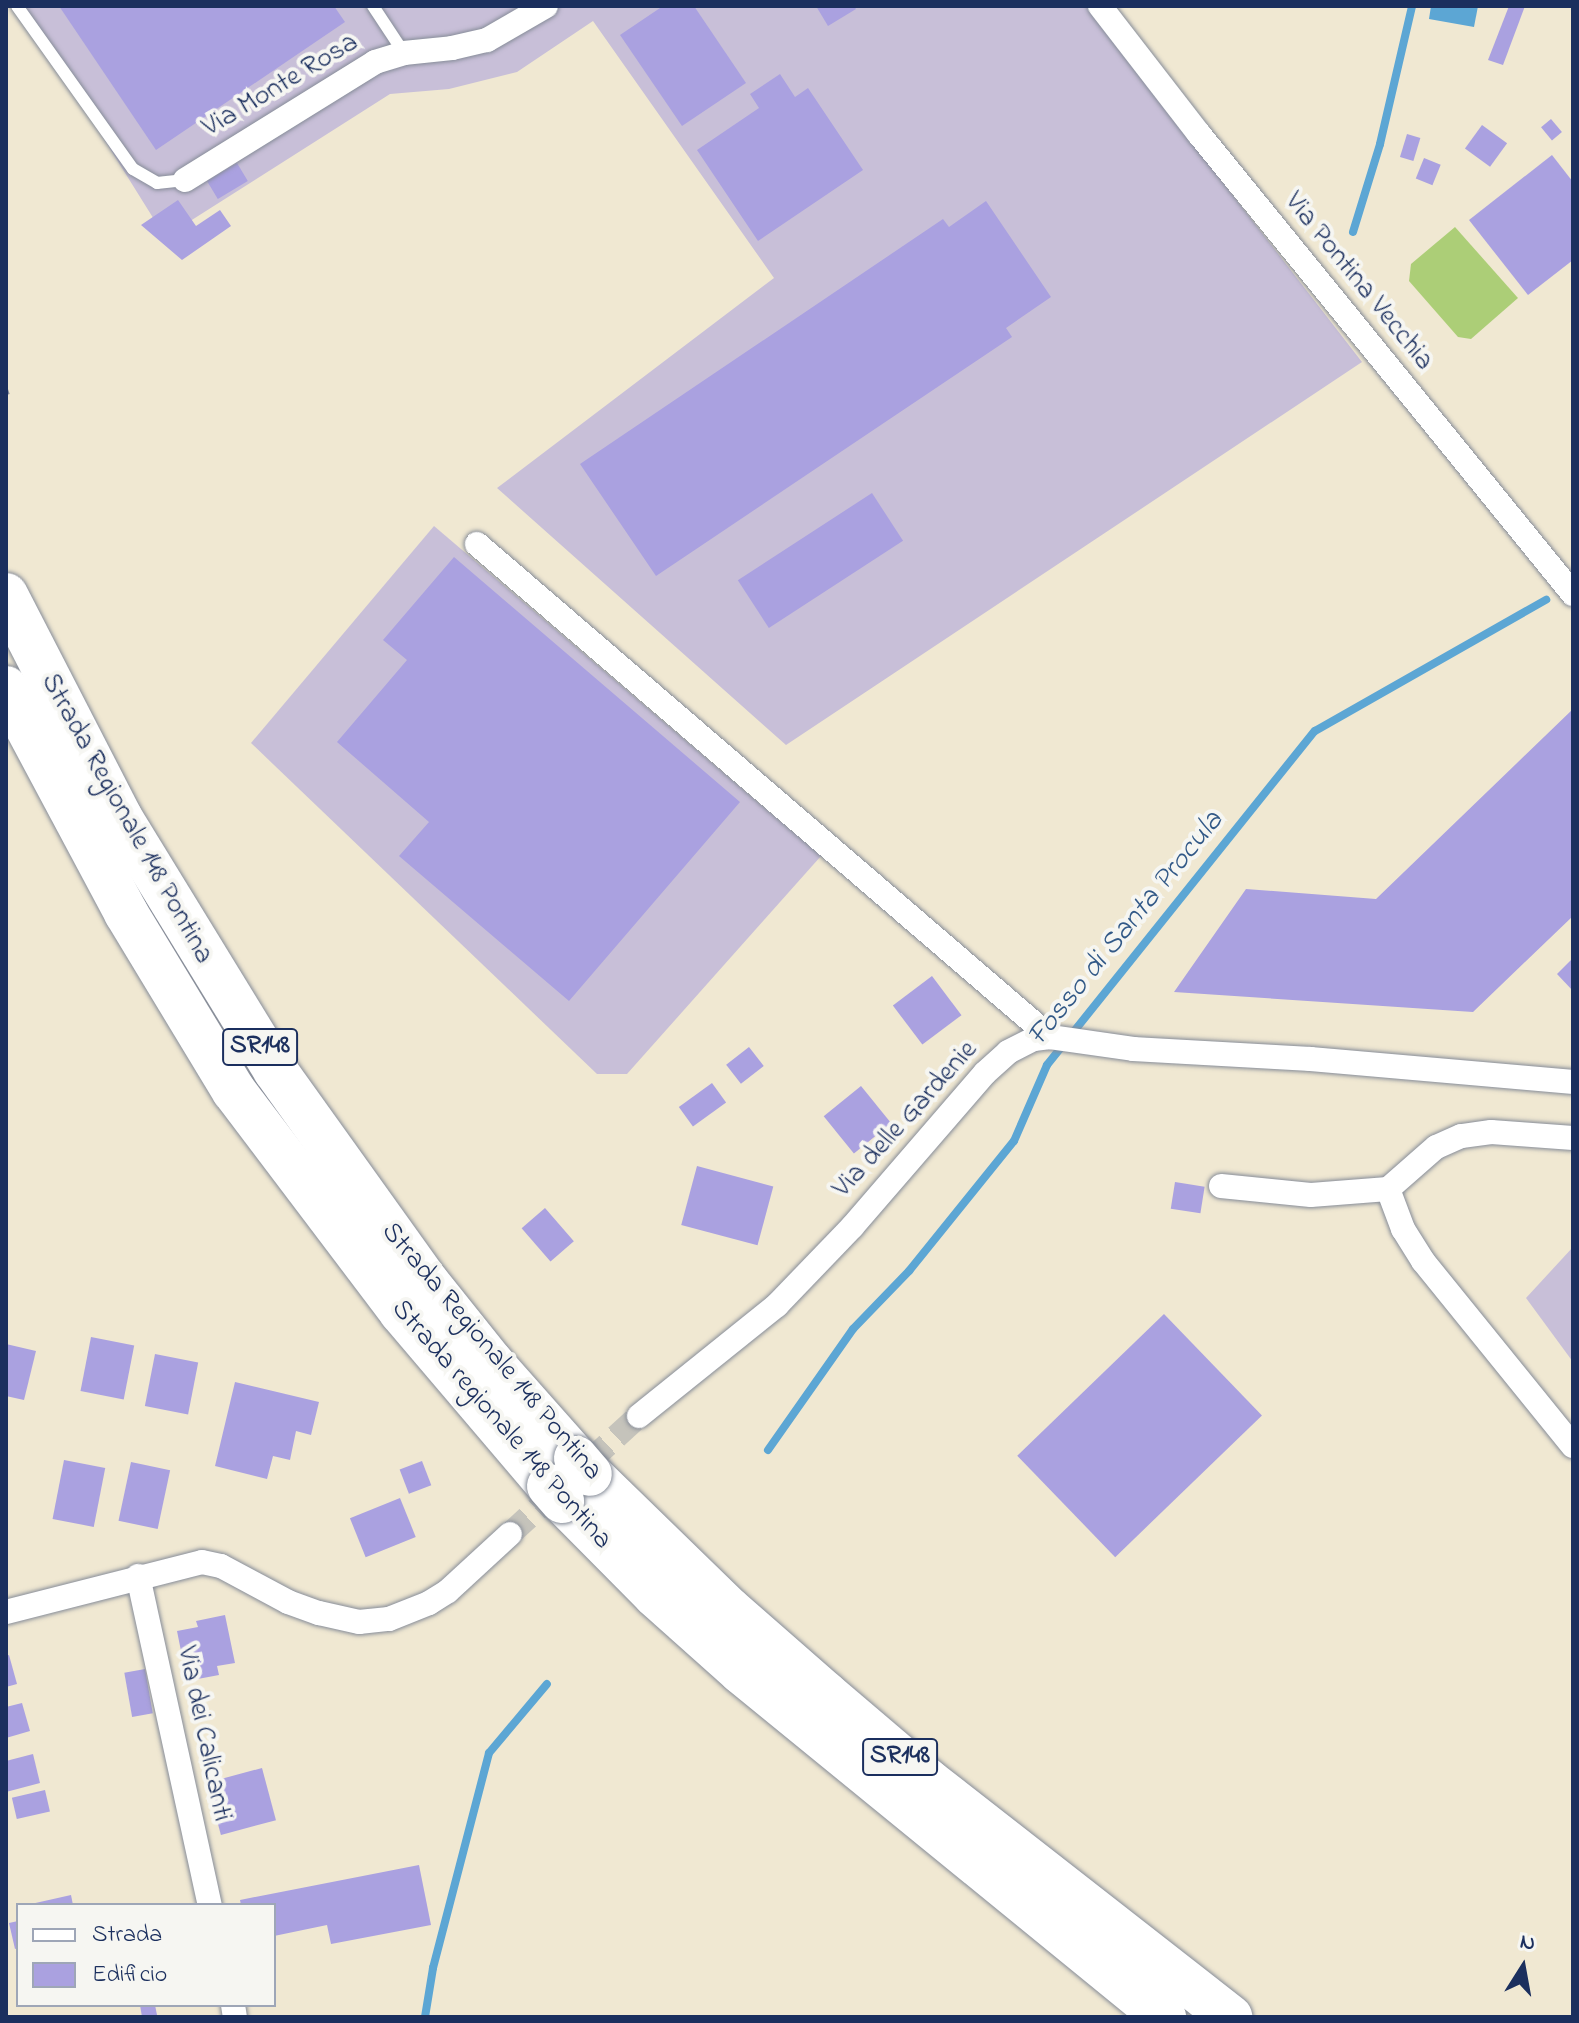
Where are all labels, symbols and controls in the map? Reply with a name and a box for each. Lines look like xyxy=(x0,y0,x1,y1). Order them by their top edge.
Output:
street label: Via Monte Rosa xyxy=(197,26,365,146)
street label: Via Pontina Vecchia xyxy=(1276,186,1440,378)
street label: Strada Regionale 148 Pontina xyxy=(32,668,220,970)
water label: Fosso di Santa Procula xyxy=(1020,804,1232,1054)
road number: SR148 xyxy=(222,1025,298,1069)
street label: Via delle Gardenie xyxy=(827,1034,985,1206)
street label: Strada Regionale 148 Pontina xyxy=(373,1216,609,1488)
street label: Strada regionale 148 Pontina xyxy=(383,1293,619,1557)
street label: Via dei Calicanti xyxy=(168,1643,238,1825)
road number: SR148 xyxy=(862,1735,938,1779)
legend xyxy=(16,1903,276,2007)
text: Strada xyxy=(92,1918,162,1953)
text: N xyxy=(1517,1926,1538,1961)
north arrow xyxy=(1483,1927,1563,2007)
text: Edificio xyxy=(92,1958,167,1993)

